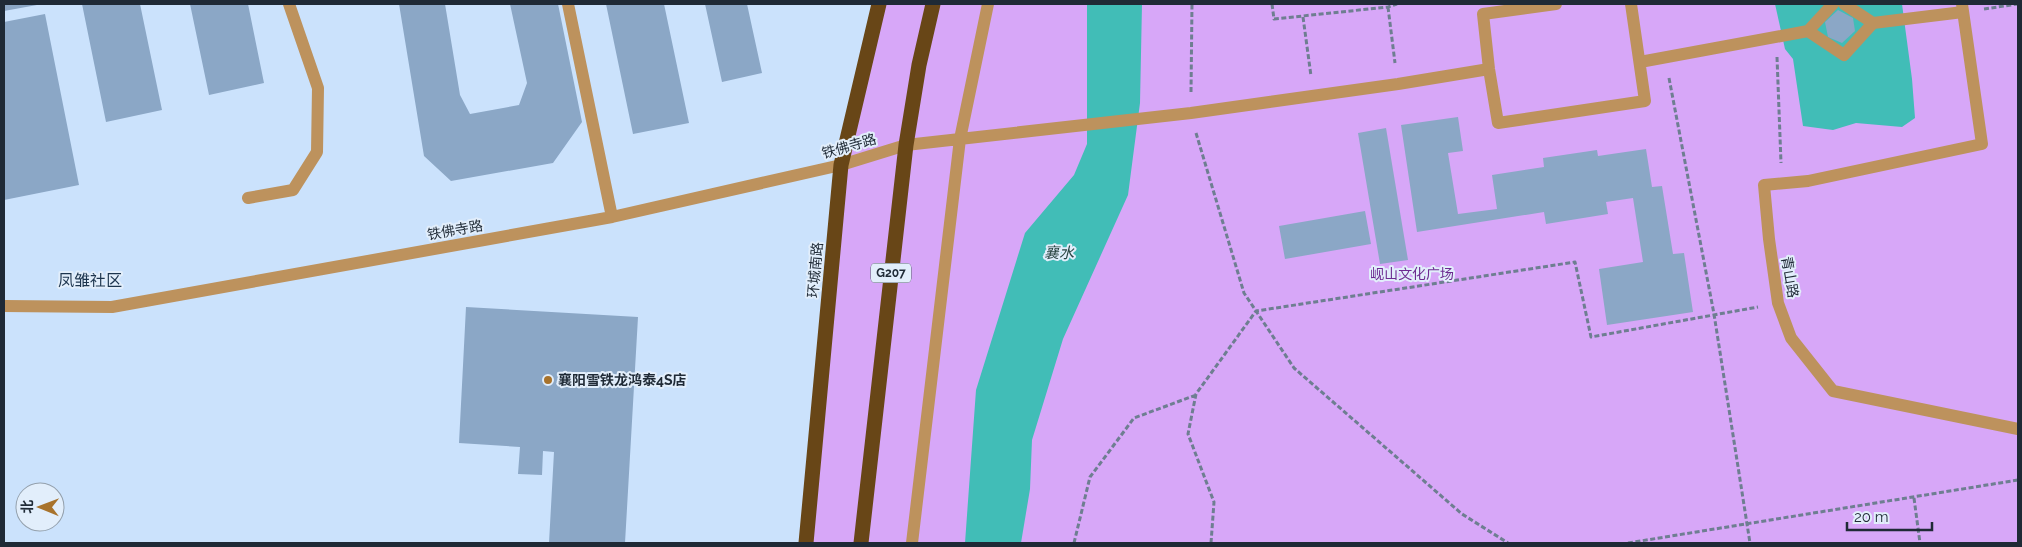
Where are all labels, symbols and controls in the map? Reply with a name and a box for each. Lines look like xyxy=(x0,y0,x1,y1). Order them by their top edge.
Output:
street label: 铁佛寺路 xyxy=(820,131,878,161)
street label: 铁佛寺路 xyxy=(426,217,484,243)
street label: 环城南路 xyxy=(805,241,825,299)
water label: 襄水 xyxy=(1044,244,1075,262)
street label: 青山路 xyxy=(1778,255,1802,299)
road number: G207 xyxy=(871,264,911,282)
park label: 岘山文化广场 xyxy=(1370,266,1454,282)
district label: 凤雏社区 xyxy=(58,271,122,290)
place label: 襄阳雪铁龙鸿泰4S店 xyxy=(558,372,687,388)
marker: 襄阳雪铁龙鸿泰4S店 xyxy=(542,374,554,386)
north arrow xyxy=(15,482,65,532)
text: 北 xyxy=(19,500,35,514)
scale bar xyxy=(1847,500,1932,532)
text: 20 m xyxy=(1854,508,1889,526)

